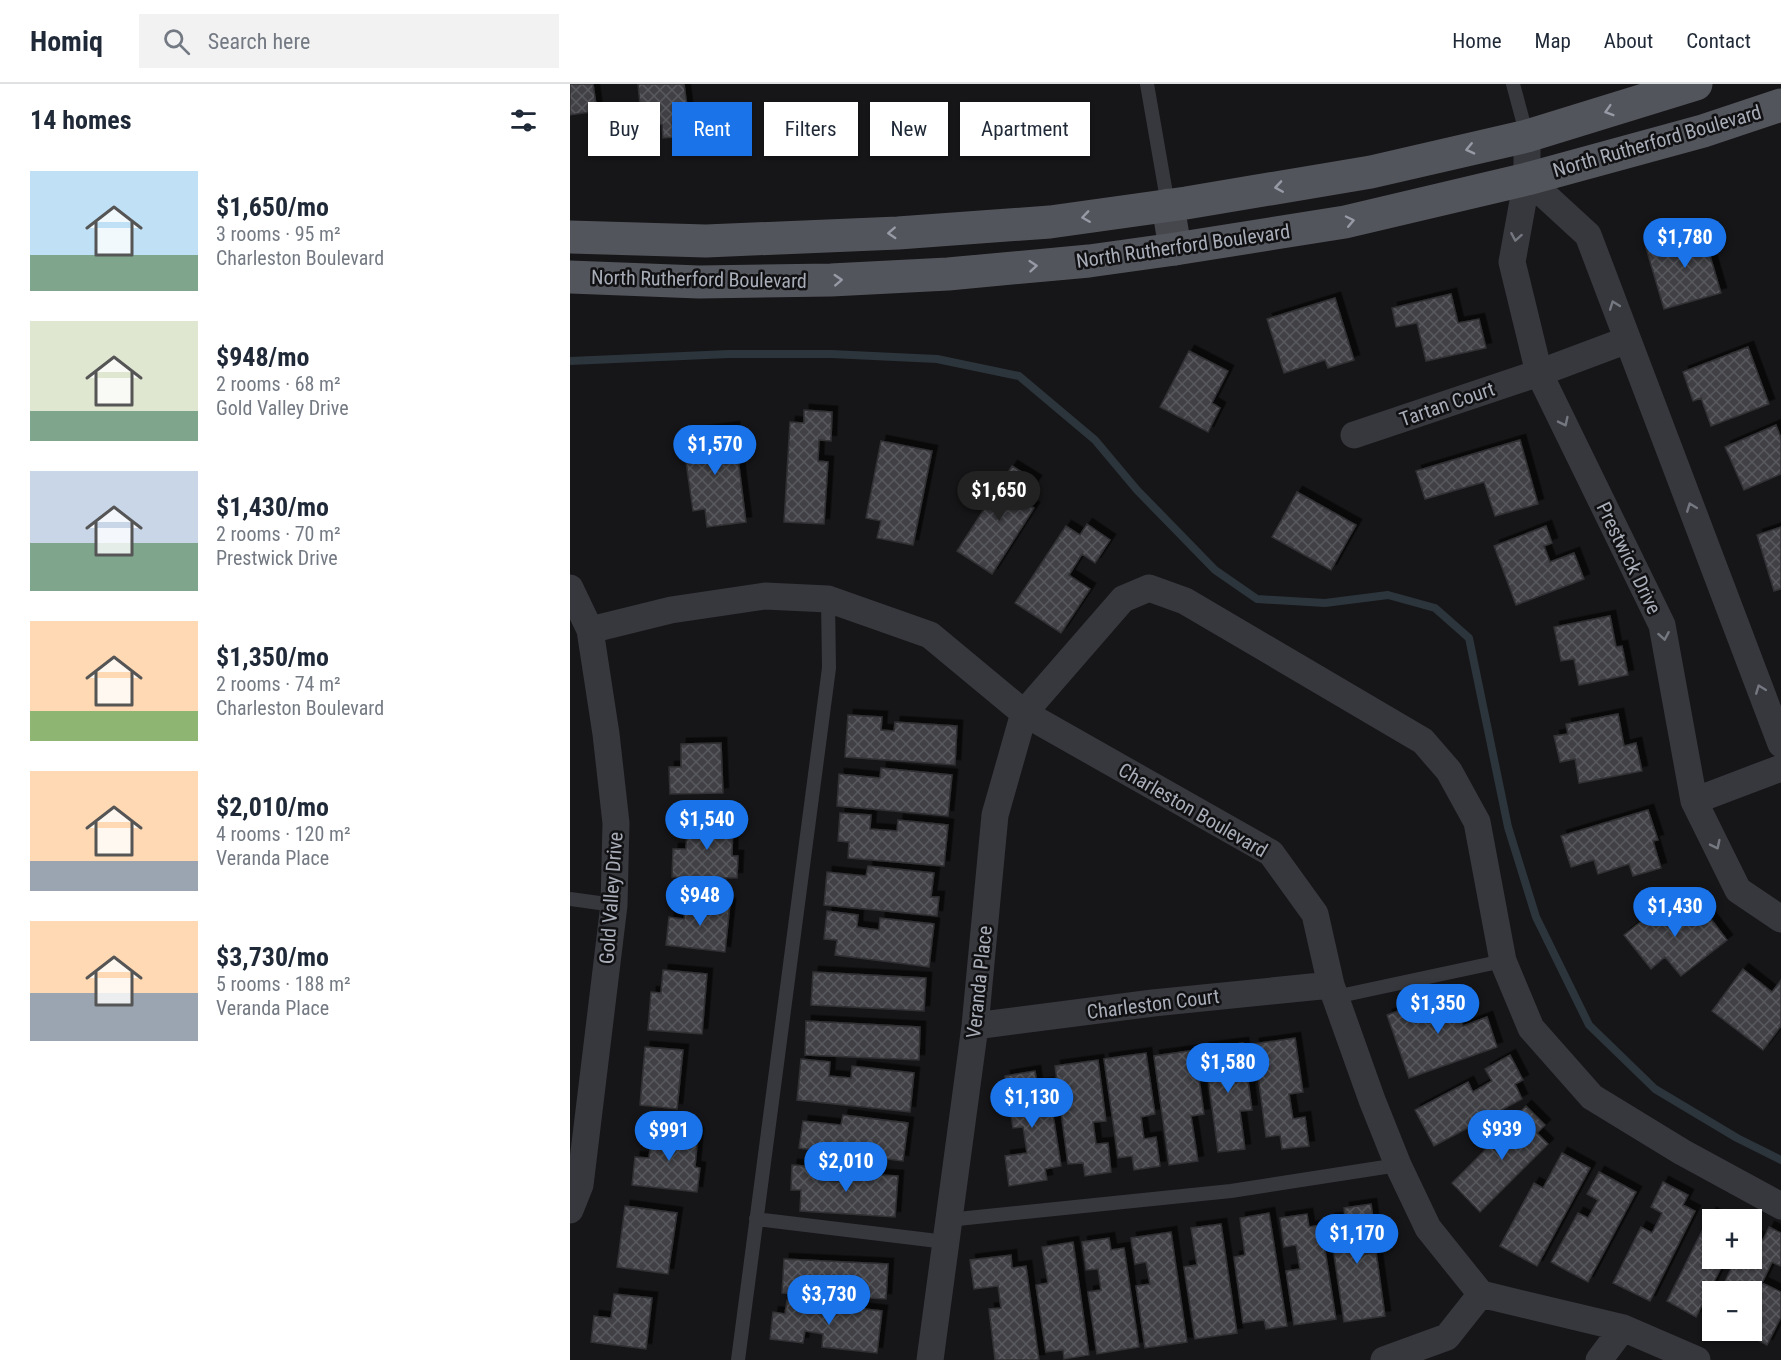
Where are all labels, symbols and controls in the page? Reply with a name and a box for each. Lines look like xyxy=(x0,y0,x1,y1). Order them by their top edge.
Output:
search box xyxy=(139,14,559,68)
text: Homiq xyxy=(30,25,103,58)
icon: search xyxy=(160,25,193,58)
text: Search here xyxy=(208,29,310,54)
text: Home xyxy=(1452,29,1502,53)
text: Map xyxy=(1535,29,1571,53)
text: About xyxy=(1604,29,1653,53)
text: Contact xyxy=(1686,29,1751,53)
street label: North Rutherford Boulevard xyxy=(1550,100,1764,182)
chip: Buy xyxy=(588,102,660,156)
chip: Rent xyxy=(672,102,752,156)
chip: Filters xyxy=(764,102,858,156)
chip: New xyxy=(870,102,948,156)
chip: Apartment xyxy=(960,102,1090,156)
icon: filters xyxy=(507,104,540,137)
one-way arrow xyxy=(1604,104,1615,116)
text: 14 homes xyxy=(30,105,132,135)
one-way arrow xyxy=(1465,142,1475,155)
one-way arrow xyxy=(1274,181,1284,193)
text: $1,650/mo xyxy=(216,192,329,222)
icon: home xyxy=(78,195,150,267)
one-way arrow xyxy=(1082,210,1091,222)
one-way arrow xyxy=(1345,215,1355,228)
pin: $1,780 xyxy=(1636,218,1734,269)
street label: North Rutherford Boulevard xyxy=(1075,219,1291,273)
text: 3 rooms · 95 m² xyxy=(216,222,341,246)
text: $1,780 xyxy=(1657,225,1713,249)
one-way arrow xyxy=(887,227,896,240)
one-way arrow xyxy=(1510,231,1523,241)
text: Charleston Boulevard xyxy=(216,246,384,270)
one-way arrow xyxy=(1028,260,1037,273)
street label: North Rutherford Boulevard xyxy=(591,265,807,293)
one-way arrow xyxy=(834,274,843,287)
one-way arrow xyxy=(1609,300,1622,311)
text: $948/mo xyxy=(216,342,309,372)
icon: home xyxy=(78,345,150,417)
text: 2 rooms · 68 m² xyxy=(216,372,341,396)
street label: Tartan Court xyxy=(1396,377,1498,431)
text: Gold Valley Drive xyxy=(216,396,349,420)
one-way arrow xyxy=(1556,416,1568,427)
pin: $1,570 xyxy=(666,425,764,476)
text: $1,570 xyxy=(687,432,743,456)
pin: $1,650 xyxy=(950,471,1048,522)
text: $1,650 xyxy=(971,478,1027,502)
text: $1,430/mo xyxy=(216,492,329,522)
icon: home xyxy=(78,495,150,567)
street label: Prestwick Drive xyxy=(1592,498,1666,618)
one-way arrow xyxy=(1686,502,1698,513)
text: 2 rooms · 70 m² xyxy=(216,522,341,546)
text: Prestwick Drive xyxy=(216,546,338,570)
one-way arrow xyxy=(1657,631,1670,641)
text: $1,350/mo xyxy=(216,642,329,672)
icon: home xyxy=(78,645,150,717)
text: 2 rooms · 74 m² xyxy=(216,672,341,696)
one-way arrow xyxy=(1755,684,1767,695)
text: Charleston Boulevard xyxy=(216,696,384,720)
street label: Charleston Boulevard xyxy=(1114,758,1272,862)
text: $2,010/mo xyxy=(216,792,329,822)
icon: home xyxy=(78,795,150,867)
pin: $1,540 xyxy=(658,800,756,851)
text: $1,540 xyxy=(679,807,735,831)
text: 4 rooms · 120 m² xyxy=(216,822,351,846)
street label: Gold Valley Drive xyxy=(594,831,628,965)
one-way arrow xyxy=(1708,838,1720,849)
text: Veranda Place xyxy=(216,846,329,870)
pin: $948 xyxy=(664,876,736,927)
text: $948 xyxy=(680,883,720,907)
pin: $1,430 xyxy=(1626,887,1724,938)
text: $1,430 xyxy=(1647,894,1703,918)
street label: Veranda Place xyxy=(961,925,997,1039)
text: $3,730/mo xyxy=(216,942,329,972)
icon: home xyxy=(78,945,150,1017)
text: 5 rooms · 188 m² xyxy=(216,972,351,996)
street label: Charleston Court xyxy=(1085,984,1221,1024)
pin: $1,350 xyxy=(1389,984,1487,1035)
text: $1,350 xyxy=(1410,991,1466,1015)
text: Veranda Place xyxy=(216,996,329,1020)
pin: $1,580 xyxy=(1179,1043,1277,1094)
text: $1,580 xyxy=(1200,1050,1256,1074)
pin: $1,130 xyxy=(983,1078,1081,1129)
text: $1,130 xyxy=(1004,1085,1060,1109)
pin: $939 xyxy=(1466,1110,1538,1161)
pin: $991 xyxy=(633,1111,705,1162)
text: $939 xyxy=(1482,1117,1522,1141)
text: $991 xyxy=(649,1118,689,1142)
pin: $2,010 xyxy=(797,1142,895,1193)
text: $2,010 xyxy=(818,1149,874,1173)
map controls xyxy=(1702,1209,1762,1341)
button: + xyxy=(1702,1209,1762,1269)
pin: $1,170 xyxy=(1308,1214,1406,1265)
text: $1,170 xyxy=(1329,1221,1385,1245)
pin: $3,730 xyxy=(780,1275,878,1326)
button: − xyxy=(1702,1281,1762,1341)
text: $3,730 xyxy=(801,1282,857,1306)

